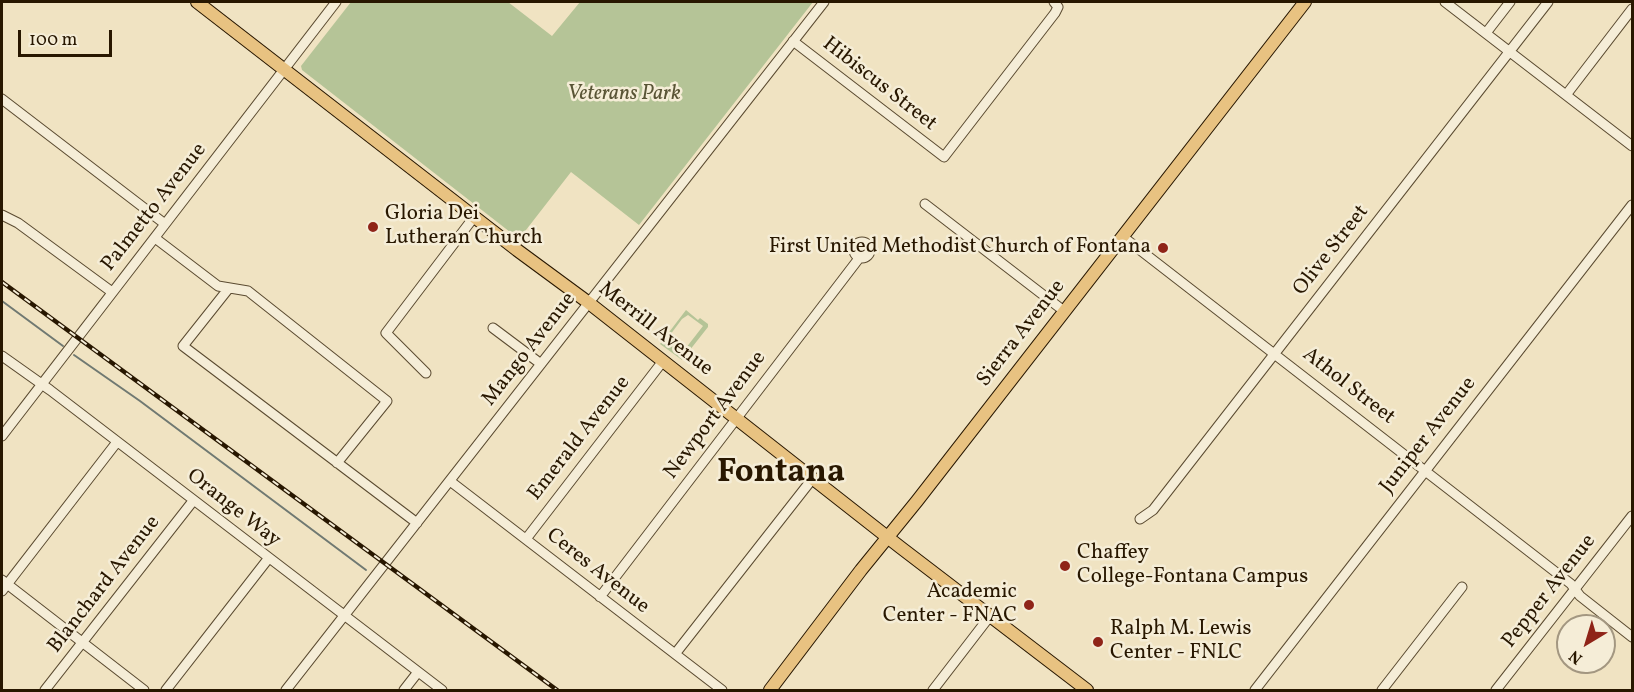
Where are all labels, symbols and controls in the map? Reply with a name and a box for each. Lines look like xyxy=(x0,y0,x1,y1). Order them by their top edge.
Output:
scale bar xyxy=(21,18,116,56)
text: 100 m xyxy=(29,28,78,53)
street label: Hibiscus Street xyxy=(817,32,941,138)
park label: Veterans Park xyxy=(567,82,681,108)
street label: Palmetto Avenue xyxy=(97,139,213,277)
street label: Olive Street xyxy=(1289,201,1375,301)
place label: Gloria Dei Lutheran Church xyxy=(385,202,543,252)
marker: Gloria Dei Lutheran Church xyxy=(366,220,380,234)
place label: First United Methodist Church of Fontana xyxy=(769,235,1151,261)
marker: First United Methodist Church of Fontana xyxy=(1156,241,1170,255)
street label: Sierra Avenue xyxy=(972,275,1072,393)
street label: Merrill Avenue xyxy=(593,277,717,383)
street label: Mango Avenue xyxy=(478,288,582,412)
street label: Athol Street xyxy=(1297,343,1399,431)
street label: Newport Avenue xyxy=(660,347,772,485)
street label: Emerald Avenue xyxy=(523,372,637,506)
street label: Juniper Avenue xyxy=(1376,373,1482,499)
district label: Fontana xyxy=(717,455,845,495)
street label: Orange Way xyxy=(181,464,285,554)
street label: Blanchard Avenue xyxy=(43,511,167,659)
street label: Ceres Avenue xyxy=(540,524,654,620)
street label: Pepper Avenue xyxy=(1498,530,1602,654)
place label: Chaffey College-Fontana Campus xyxy=(1077,541,1308,591)
marker: Chaffey College-Fontana Campus xyxy=(1058,559,1072,573)
place label: Academic Center - FNAC xyxy=(883,580,1017,630)
marker: Academic Center - FNAC xyxy=(1022,598,1036,612)
north arrow xyxy=(1556,614,1616,674)
place label: Ralph M. Lewis Center - FNLC xyxy=(1110,617,1251,667)
marker: Ralph M. Lewis Center - FNLC xyxy=(1091,635,1105,649)
text: N xyxy=(1565,644,1588,669)

